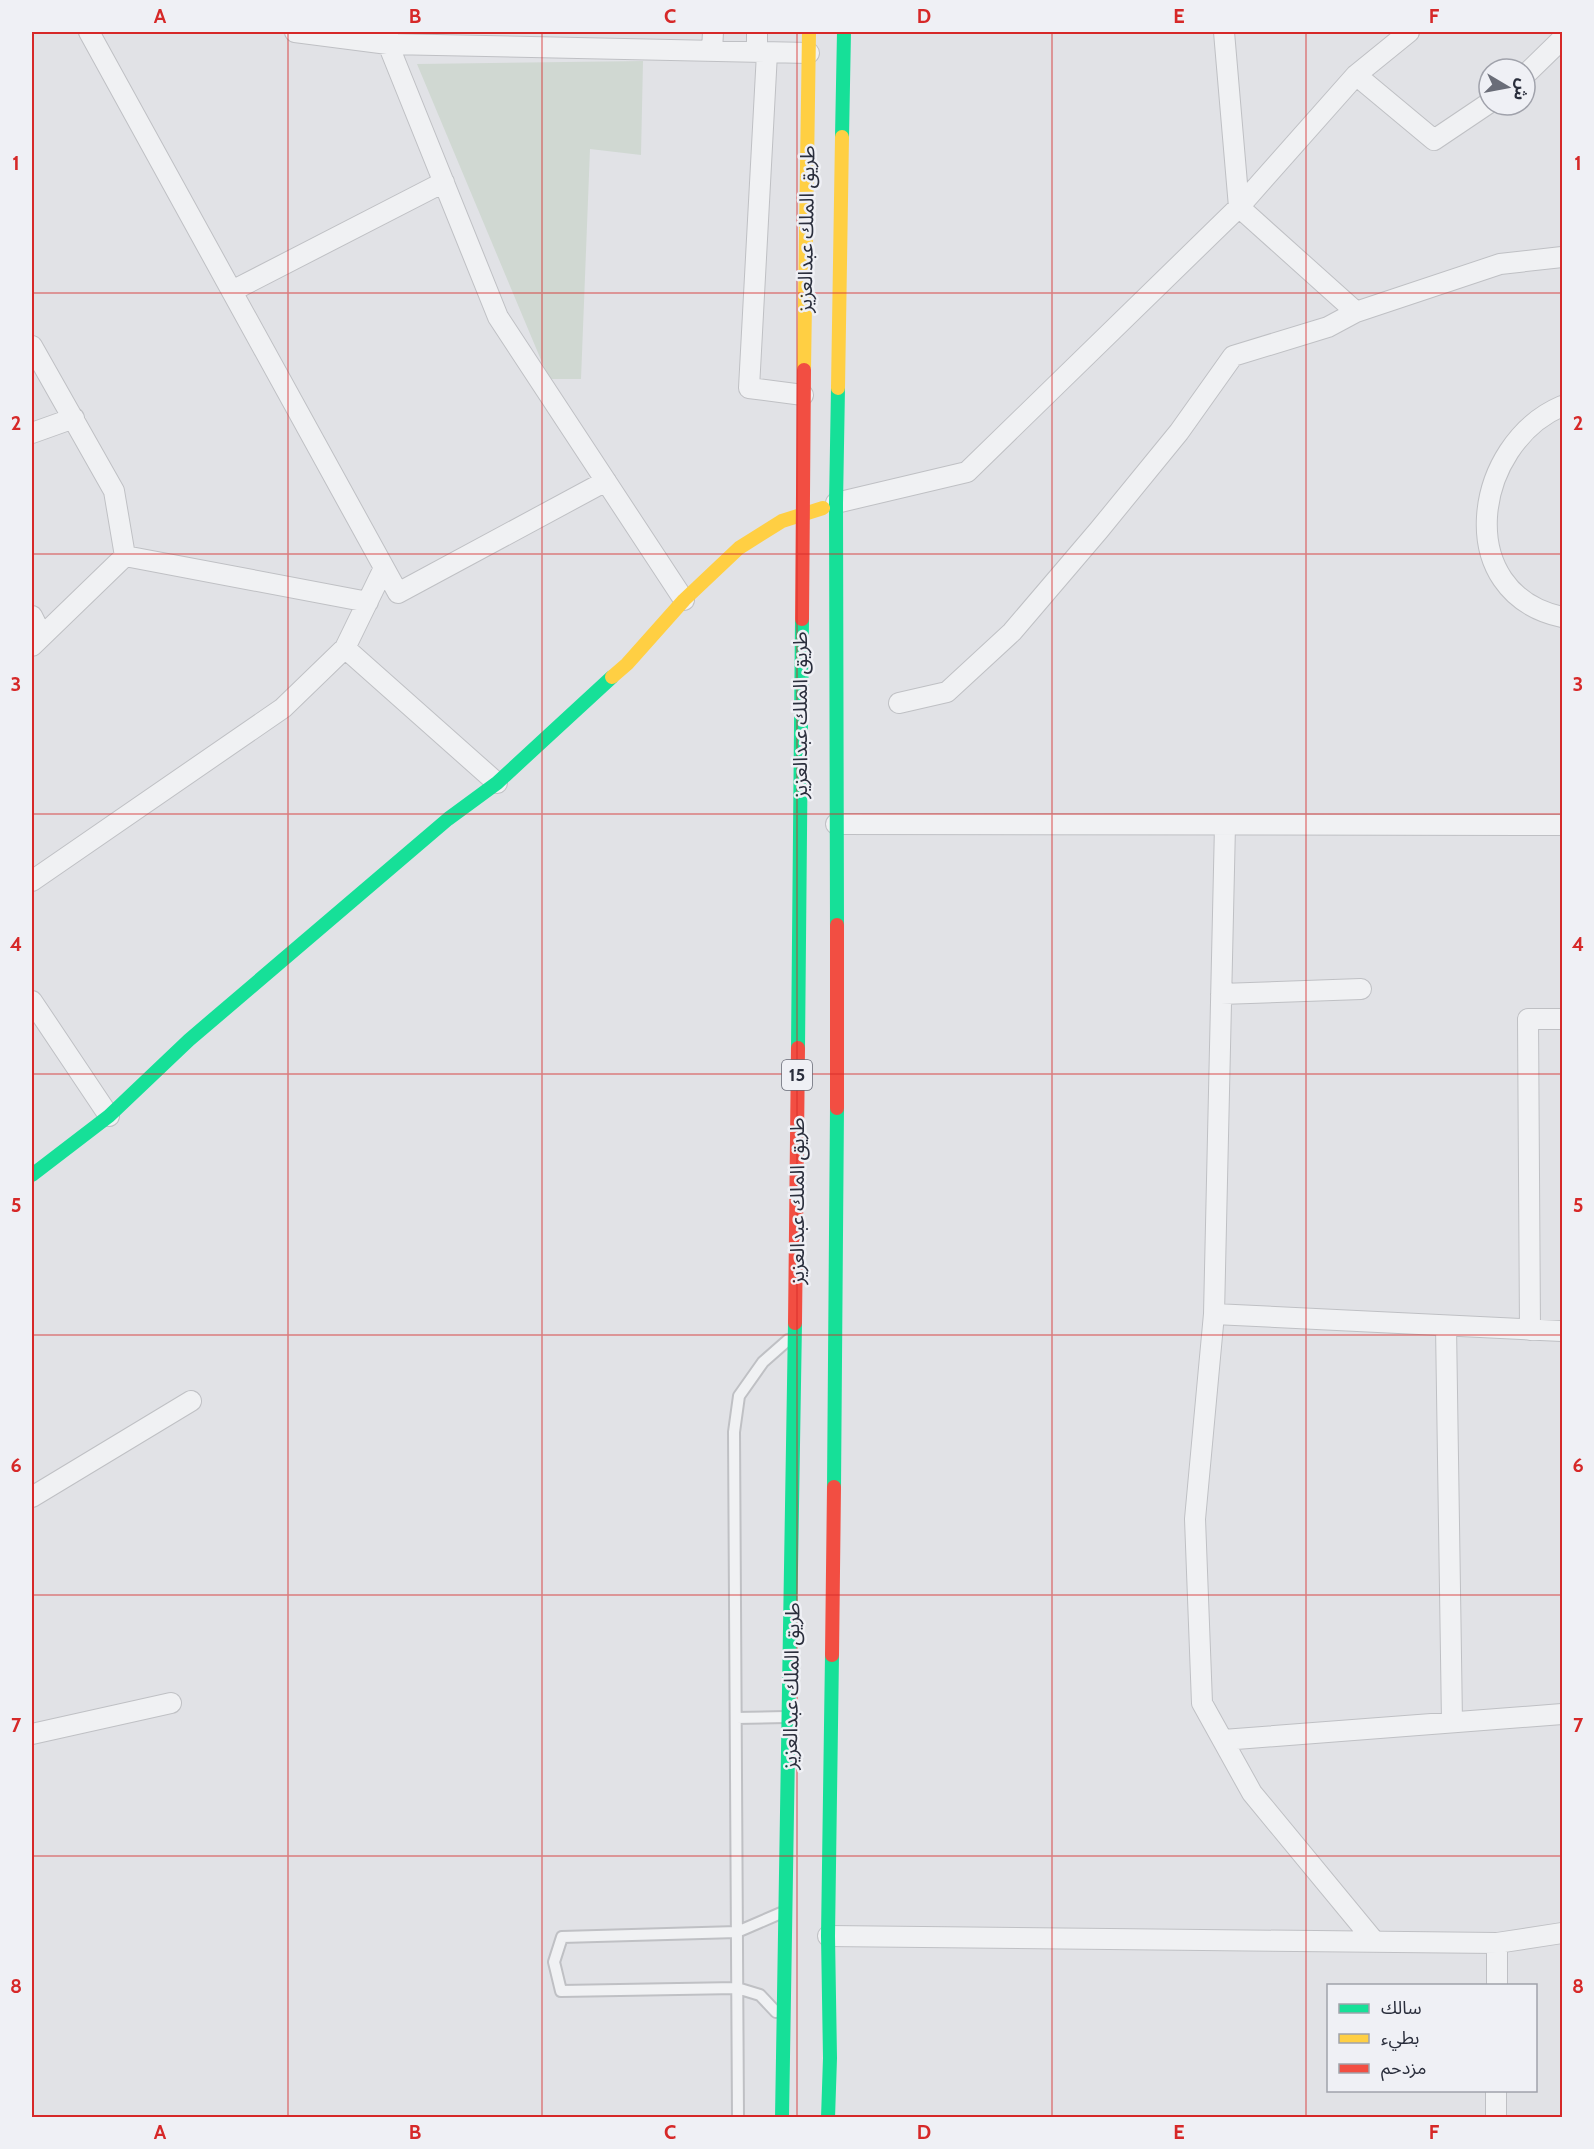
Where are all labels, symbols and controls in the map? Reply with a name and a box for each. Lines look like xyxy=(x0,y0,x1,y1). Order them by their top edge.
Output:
text: A xyxy=(154,4,167,28)
text: B xyxy=(409,4,421,28)
text: C xyxy=(664,4,676,28)
text: D xyxy=(917,4,931,28)
text: E xyxy=(1173,4,1185,28)
text: F xyxy=(1429,4,1440,28)
north arrow xyxy=(1477,57,1537,117)
text: ش xyxy=(1510,77,1533,102)
street label: طريق الملك عبدالعزيز xyxy=(793,145,820,314)
text: 1 xyxy=(12,151,20,175)
text: 1 xyxy=(1574,151,1582,175)
text: 2 xyxy=(11,411,21,435)
text: 2 xyxy=(1573,411,1583,435)
street label: طريق الملك عبدالعزيز xyxy=(788,631,813,800)
text: 3 xyxy=(11,672,21,696)
text: 3 xyxy=(1573,672,1583,696)
text: 4 xyxy=(10,932,22,956)
text: 4 xyxy=(1572,932,1584,956)
road number: 15 xyxy=(782,1060,812,1090)
street label: طريق الملك عبدالعزيز xyxy=(785,1117,810,1286)
text: 5 xyxy=(11,1193,21,1217)
text: 5 xyxy=(1573,1193,1583,1217)
text: 6 xyxy=(10,1453,22,1477)
text: 6 xyxy=(1572,1453,1584,1477)
street label: طريق الملك عبدالعزيز xyxy=(778,1602,805,1771)
text: 7 xyxy=(11,1713,22,1737)
text: 7 xyxy=(1573,1713,1584,1737)
text: 8 xyxy=(10,1974,22,1998)
text: 8 xyxy=(1572,1974,1584,1998)
legend xyxy=(1327,1984,1537,2092)
text: سالك xyxy=(1381,1997,1422,2019)
text: بطيء xyxy=(1381,2027,1419,2051)
text: مزدحم xyxy=(1381,2057,1426,2081)
text: A xyxy=(154,2120,167,2144)
text: B xyxy=(409,2120,421,2144)
text: C xyxy=(664,2120,676,2144)
text: D xyxy=(917,2120,931,2144)
text: E xyxy=(1173,2120,1185,2144)
text: F xyxy=(1429,2120,1440,2144)

